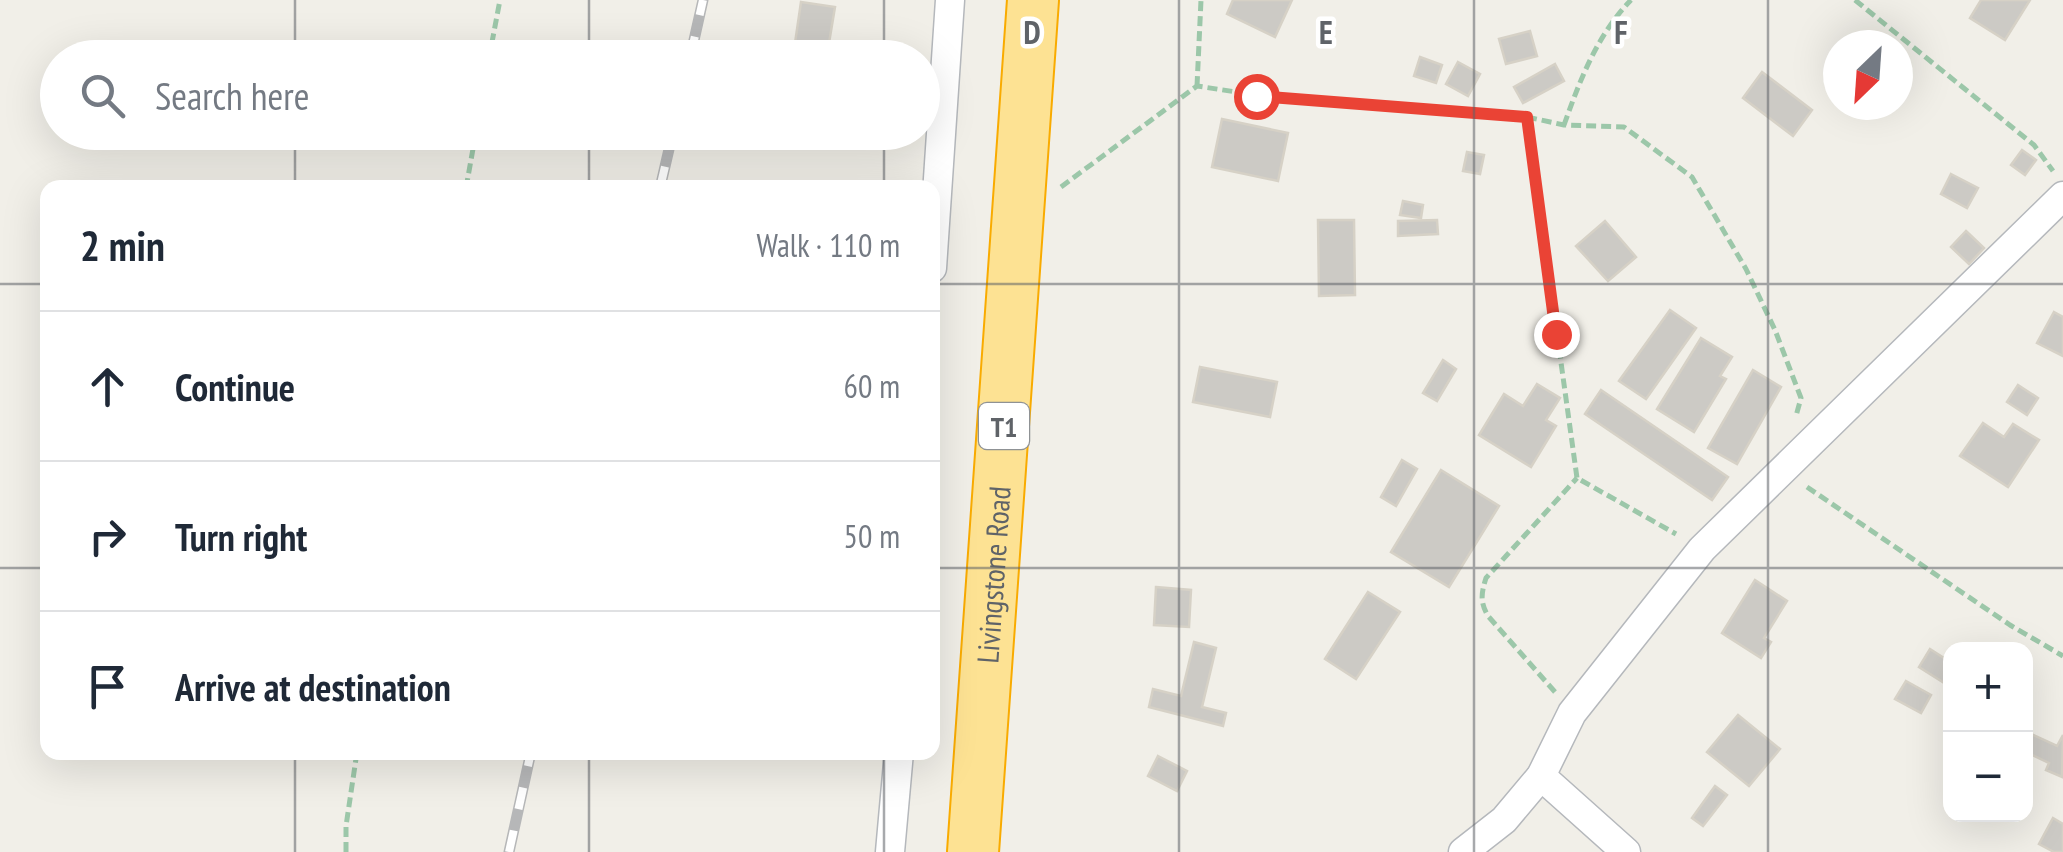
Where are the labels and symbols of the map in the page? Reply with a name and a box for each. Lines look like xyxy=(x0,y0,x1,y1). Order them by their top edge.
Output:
text: D xyxy=(1023,11,1041,53)
text: E xyxy=(1319,11,1333,53)
text: F xyxy=(1614,11,1628,53)
north arrow xyxy=(1823,30,1913,120)
route start xyxy=(1234,74,1280,120)
route end xyxy=(1534,312,1580,358)
road number: T1 xyxy=(979,403,1029,449)
street label: Livingstone Road xyxy=(967,485,1018,665)

